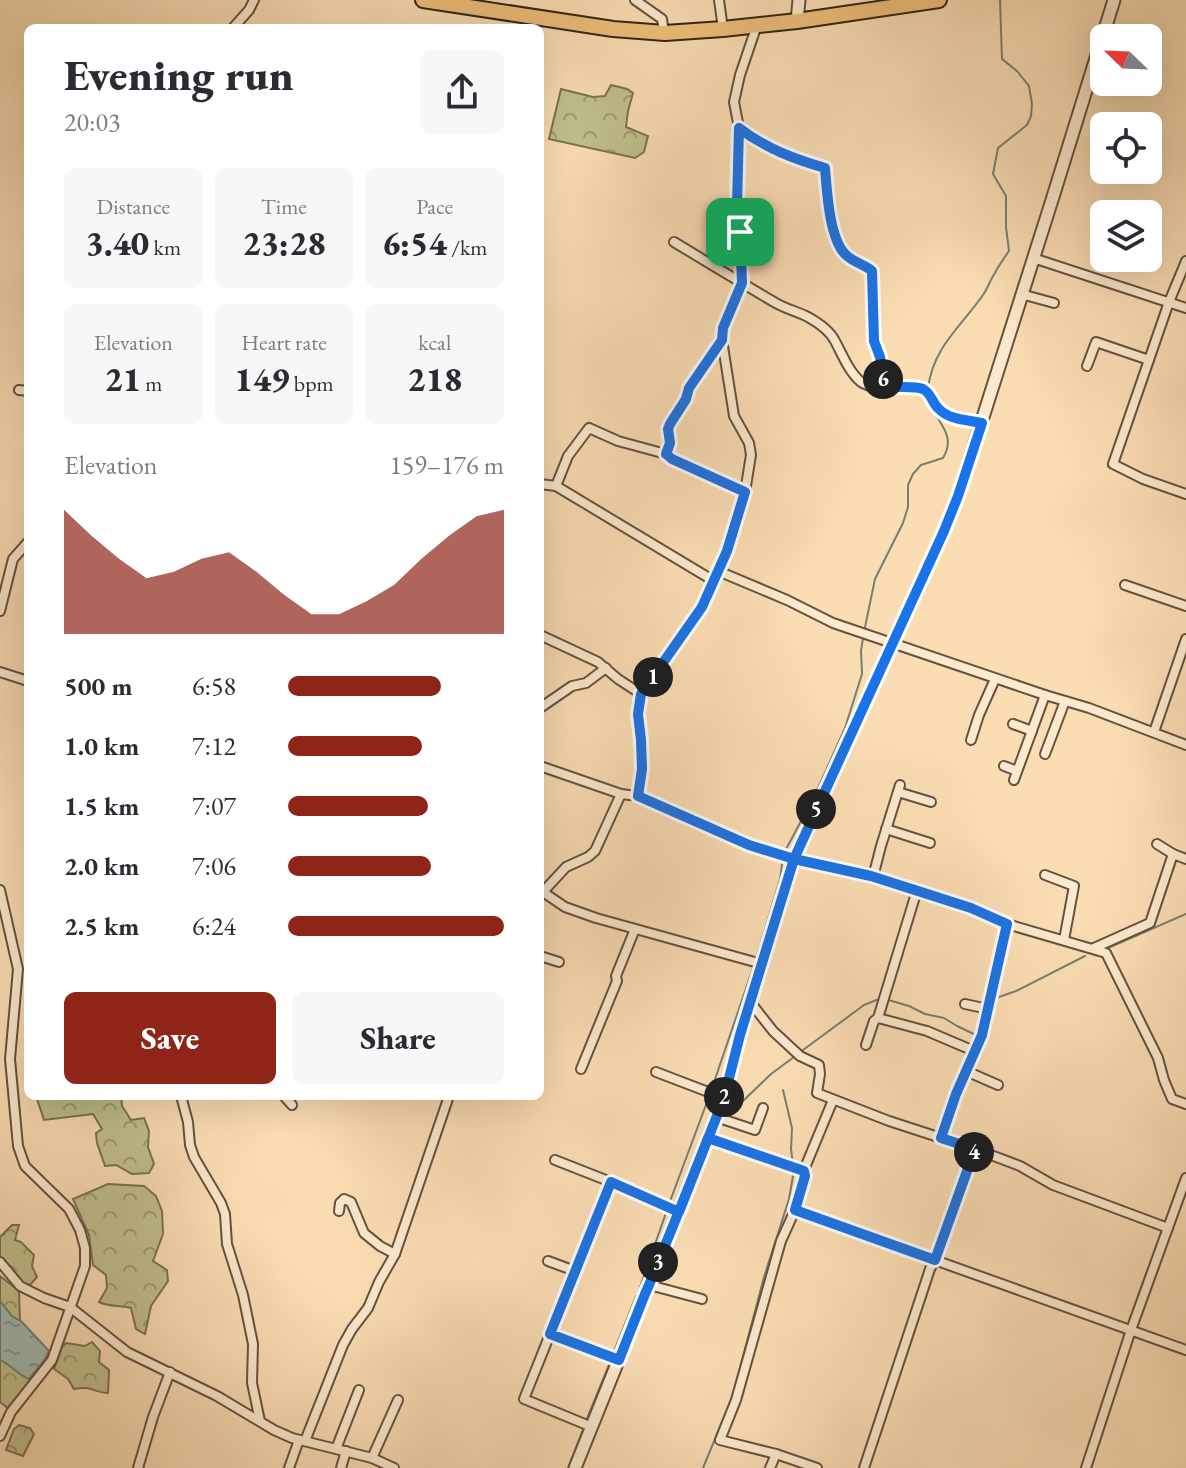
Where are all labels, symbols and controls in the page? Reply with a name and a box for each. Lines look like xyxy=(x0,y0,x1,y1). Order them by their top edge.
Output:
north arrow xyxy=(1090,24,1162,96)
map controls xyxy=(1090,24,1162,272)
text: Evening run xyxy=(64,46,294,103)
button: share xyxy=(420,50,504,134)
text: 20:03 xyxy=(64,105,120,139)
button: locate xyxy=(1090,112,1162,184)
text: Distance xyxy=(97,192,170,221)
text: Time xyxy=(261,192,307,221)
text: Pace xyxy=(416,192,453,221)
pin xyxy=(706,198,774,266)
button: layers xyxy=(1090,200,1162,272)
icon: arrive xyxy=(718,210,762,254)
text: 3.40 xyxy=(86,221,149,265)
text: 23:28 xyxy=(242,221,326,265)
text: 6:54 xyxy=(382,221,447,265)
text: km xyxy=(149,233,181,262)
text: /km xyxy=(447,233,487,262)
text: Elevation xyxy=(94,328,173,357)
text: Heart rate xyxy=(241,328,327,357)
text: kcal xyxy=(418,328,451,357)
text: 21 xyxy=(104,357,141,401)
text: 149 xyxy=(234,357,289,401)
text: 218 xyxy=(407,357,462,401)
pin: 6 xyxy=(863,359,903,399)
text: 6 xyxy=(877,364,889,393)
text: m xyxy=(141,369,162,398)
text: bpm xyxy=(289,369,334,398)
text: Elevation xyxy=(64,448,158,482)
text: 159–176 m xyxy=(389,448,504,482)
pin: 1 xyxy=(633,657,673,697)
text: 1 xyxy=(647,662,659,691)
text: 500 m xyxy=(64,669,132,703)
text: 6:58 xyxy=(192,669,236,703)
text: 1.0 km xyxy=(64,729,139,763)
text: 7:12 xyxy=(192,729,236,763)
text: 1.5 km xyxy=(64,789,139,823)
text: 7:07 xyxy=(192,789,236,823)
pin: 5 xyxy=(796,789,836,829)
text: 5 xyxy=(810,794,822,823)
text: 2.0 km xyxy=(64,849,139,883)
text: 7:06 xyxy=(192,849,236,883)
text: 2.5 km xyxy=(64,909,139,943)
text: 6:24 xyxy=(192,909,236,943)
button: Save xyxy=(64,992,276,1084)
button: Share xyxy=(292,992,504,1084)
pin: 2 xyxy=(704,1077,744,1117)
text: 2 xyxy=(718,1082,730,1111)
pin: 4 xyxy=(954,1132,994,1172)
text: 4 xyxy=(968,1137,980,1166)
pin: 3 xyxy=(638,1242,678,1282)
text: 3 xyxy=(652,1247,664,1276)

